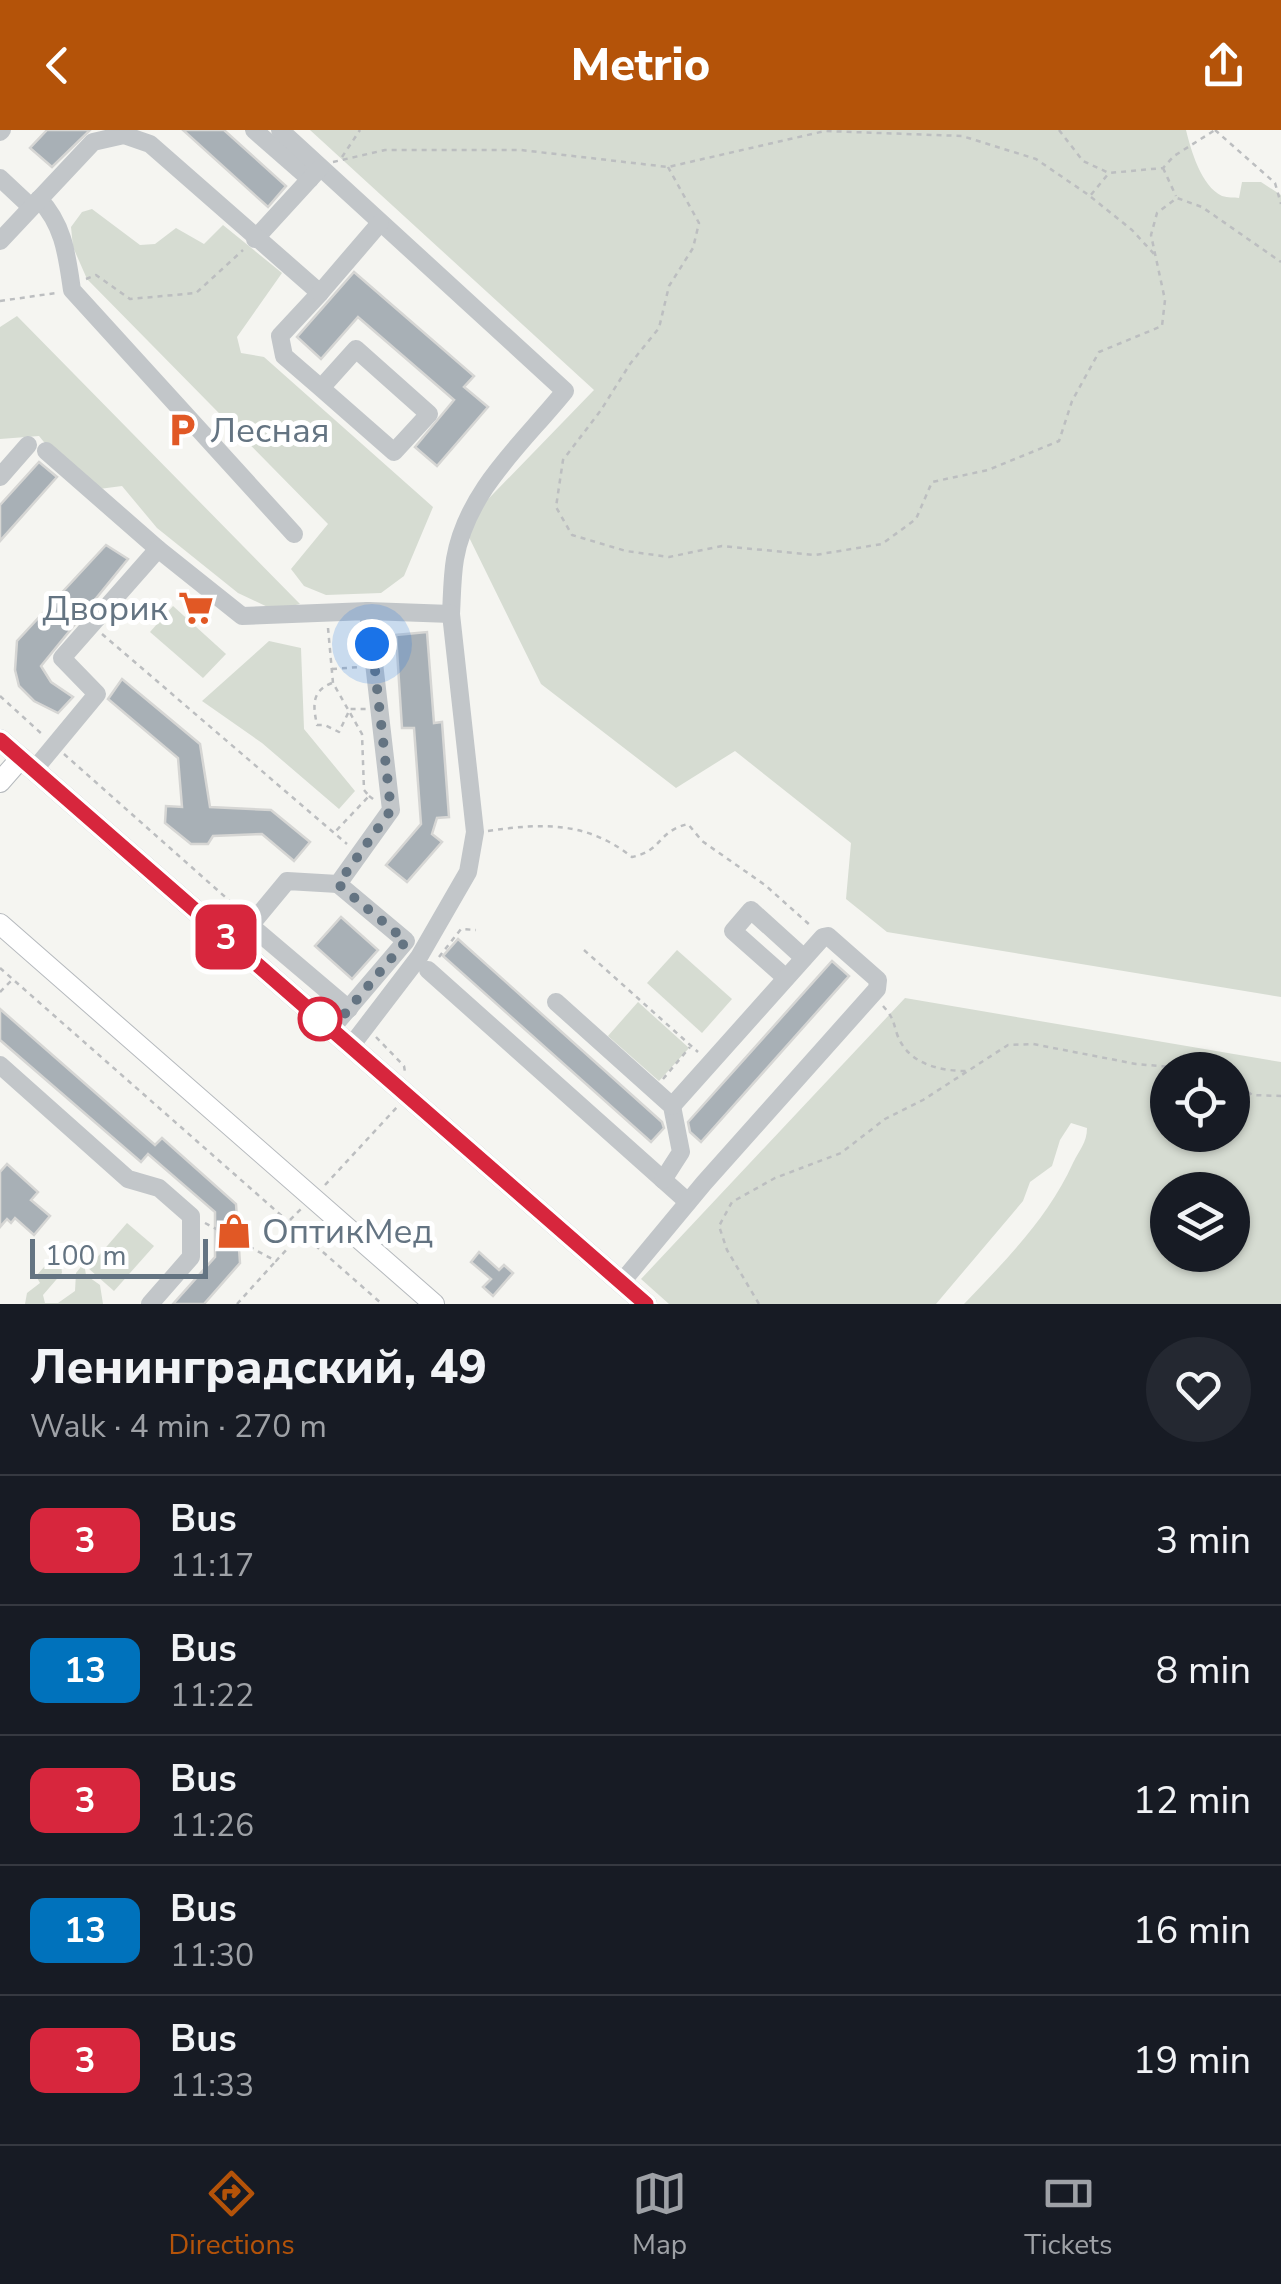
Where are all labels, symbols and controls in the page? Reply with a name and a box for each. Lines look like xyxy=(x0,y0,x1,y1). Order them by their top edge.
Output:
text: Metrio xyxy=(571,35,710,96)
icon: back xyxy=(30,38,85,93)
icon: share xyxy=(1196,38,1251,93)
place label: Лесная xyxy=(210,407,330,454)
parking icon: Лесная xyxy=(163,411,201,449)
place label: Дворик xyxy=(42,585,169,632)
supermarket icon: Дворик xyxy=(177,589,215,627)
your location xyxy=(347,619,397,669)
line badge: 3 xyxy=(194,904,258,970)
text: 3 xyxy=(215,914,237,961)
unlabelled marker xyxy=(299,998,341,1040)
map controls xyxy=(1150,1052,1250,1272)
button: locate xyxy=(1150,1052,1250,1152)
button: layers xyxy=(1150,1172,1250,1272)
place label: ОптикМед xyxy=(262,1208,433,1255)
shop icon: ОптикМед xyxy=(215,1212,253,1250)
scale bar xyxy=(30,1234,208,1278)
text: 100 m xyxy=(45,1237,127,1275)
text: Ленинградский, 49 xyxy=(30,1334,487,1400)
button: heart xyxy=(1146,1337,1251,1442)
text: Walk · 4 min · 270 m xyxy=(30,1405,327,1448)
text: Bus xyxy=(170,1493,237,1544)
text: 3 min xyxy=(1156,1515,1251,1566)
text: 3 xyxy=(74,1517,96,1564)
text: 11:17 xyxy=(170,1544,254,1587)
text: Bus xyxy=(170,1623,237,1674)
text: 8 min xyxy=(1156,1645,1251,1696)
text: 13 xyxy=(64,1647,106,1694)
text: 11:22 xyxy=(170,1674,254,1717)
text: Bus xyxy=(170,1753,237,1804)
text: 12 min xyxy=(1133,1775,1251,1826)
text: 3 xyxy=(74,1777,96,1824)
text: 11:26 xyxy=(170,1804,254,1847)
text: Bus xyxy=(170,1883,237,1934)
text: 16 min xyxy=(1133,1905,1251,1956)
text: 13 xyxy=(64,1907,106,1954)
text: 11:30 xyxy=(170,1934,254,1977)
text: Bus xyxy=(170,2013,237,2064)
text: 19 min xyxy=(1133,2035,1251,2086)
text: 3 xyxy=(74,2037,96,2084)
text: 11:33 xyxy=(170,2064,254,2107)
tab: Directions xyxy=(169,2166,295,2264)
tab: Map xyxy=(632,2166,687,2264)
tab: Tickets xyxy=(1024,2166,1112,2264)

